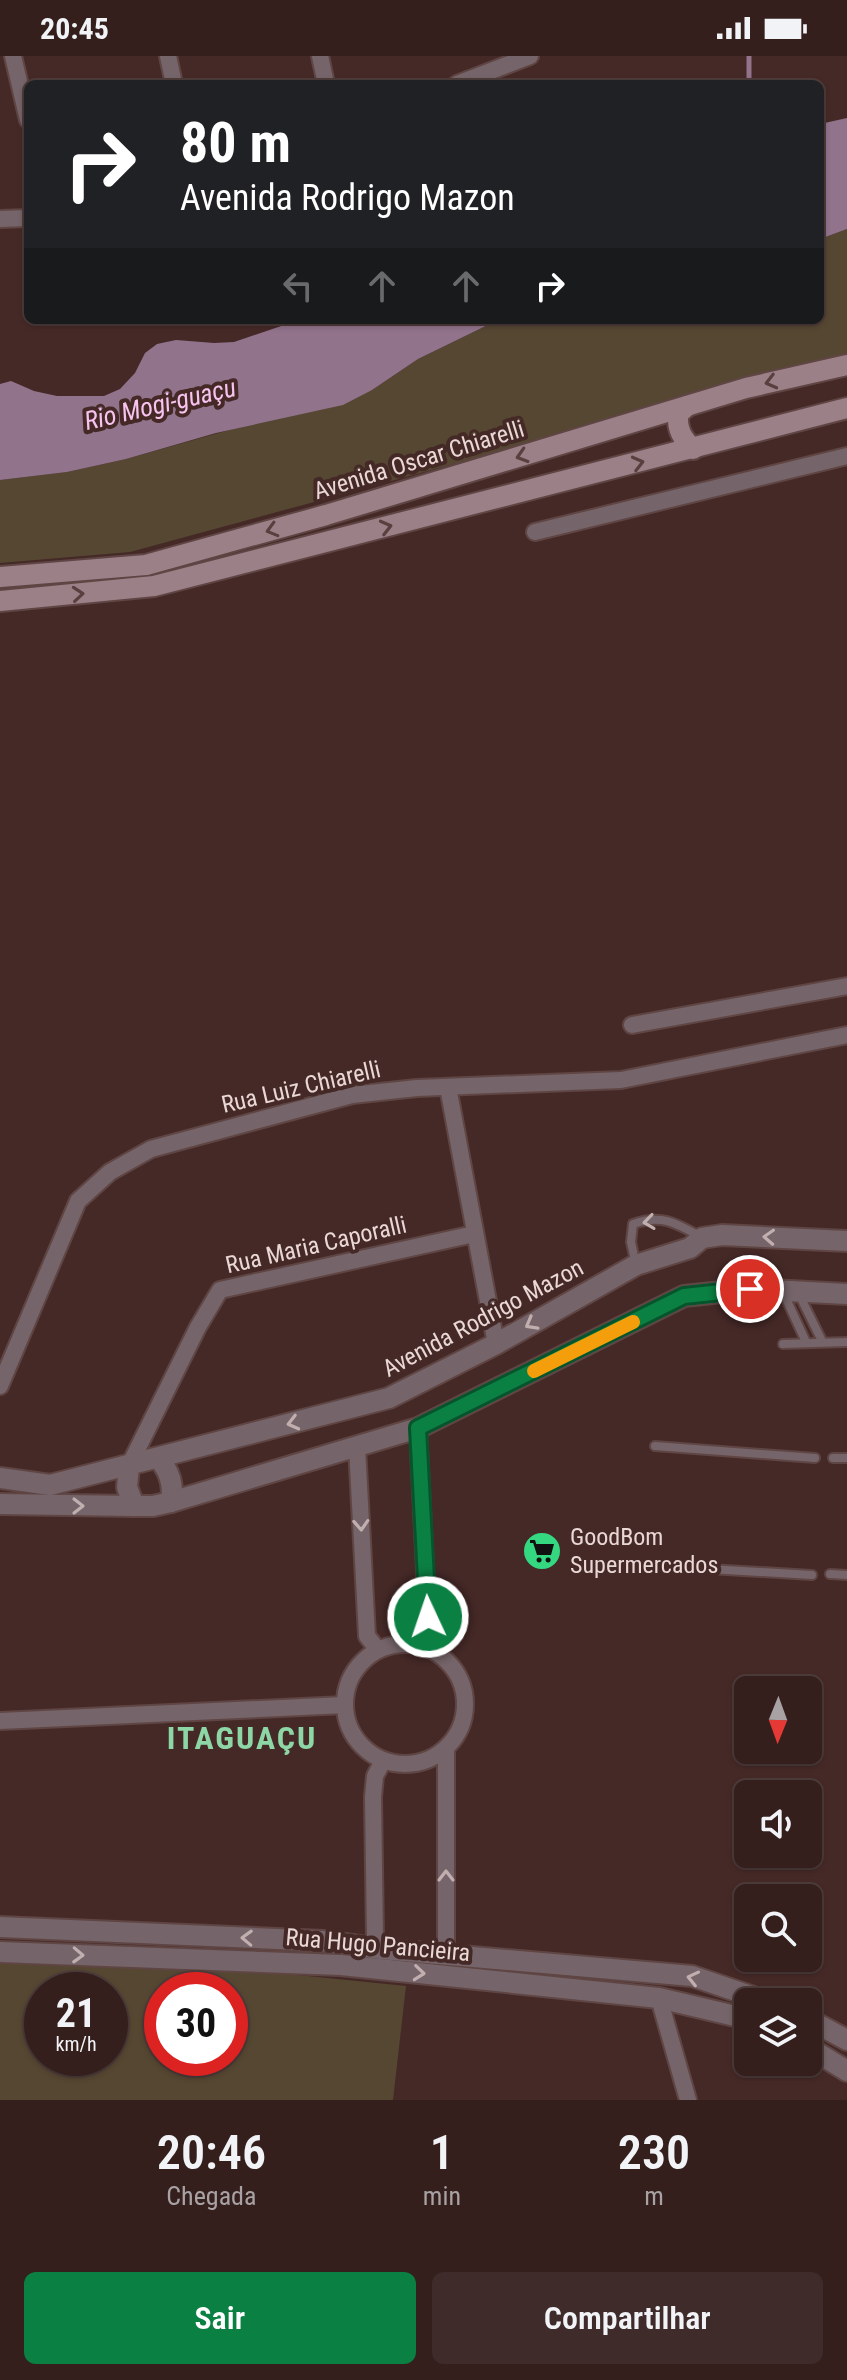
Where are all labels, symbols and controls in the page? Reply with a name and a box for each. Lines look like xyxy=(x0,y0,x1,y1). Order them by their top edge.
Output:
text: 20:45 xyxy=(40,11,109,46)
text: 80 m xyxy=(180,110,291,176)
icon: right xyxy=(48,112,152,216)
text: Avenida Rodrigo Mazon xyxy=(180,177,515,219)
icon: left xyxy=(276,264,320,308)
icon: ahead xyxy=(360,264,404,308)
icon: ahead xyxy=(444,264,488,308)
icon: right xyxy=(528,264,572,308)
water label: Rio Mogi-guaçu xyxy=(81,372,239,436)
one-way arrow xyxy=(765,373,778,390)
street label: Avenida Oscar Chiarelli xyxy=(310,415,528,505)
one-way arrow xyxy=(515,447,529,463)
one-way arrow xyxy=(630,455,644,472)
one-way arrow xyxy=(378,520,392,537)
one-way arrow xyxy=(266,521,280,537)
one-way arrow xyxy=(72,586,85,603)
street label: Rua Luiz Chiarelli xyxy=(219,1055,383,1119)
street label: Rua Maria Caporalli xyxy=(223,1211,409,1279)
one-way arrow xyxy=(642,1213,655,1230)
one-way arrow xyxy=(762,1229,775,1246)
street label: Avenida Rodrigo Mazon xyxy=(378,1253,588,1383)
pin xyxy=(716,1255,784,1323)
icon: arrive xyxy=(728,1267,772,1311)
one-way arrow xyxy=(525,1314,540,1330)
one-way arrow xyxy=(286,1414,300,1431)
one-way arrow xyxy=(72,1497,85,1515)
one-way arrow xyxy=(353,1519,370,1532)
place label: GoodBom Supermercados xyxy=(570,1523,718,1579)
supermarket icon: GoodBom Supermercados xyxy=(521,1530,563,1572)
position arrow xyxy=(386,1575,470,1659)
north arrow xyxy=(734,1676,822,1764)
map controls xyxy=(734,1676,822,2076)
district label: ITAGUAÇU xyxy=(167,1719,317,1757)
button: sound xyxy=(734,1780,822,1868)
one-way arrow xyxy=(437,1869,455,1882)
button: search xyxy=(734,1884,822,1972)
street label: Rua Hugo Pancieira xyxy=(285,1923,471,1967)
one-way arrow xyxy=(240,1930,253,1947)
one-way arrow xyxy=(72,1946,85,1963)
one-way arrow xyxy=(413,1965,426,1982)
one-way arrow xyxy=(687,1970,701,1987)
speed limit sign: 30 xyxy=(144,1972,248,2076)
button: layers xyxy=(734,1988,822,2076)
text: 21 xyxy=(56,1990,96,2037)
text: km/h xyxy=(55,2032,97,2056)
text: 20:46 xyxy=(157,2124,266,2181)
text: 1 xyxy=(430,2124,454,2181)
text: 230 xyxy=(618,2124,690,2181)
text: Chegada xyxy=(166,2181,256,2211)
text: min xyxy=(423,2181,461,2211)
text: m xyxy=(644,2181,664,2211)
button: Sair xyxy=(24,2272,416,2364)
button: Compartilhar xyxy=(432,2272,823,2364)

